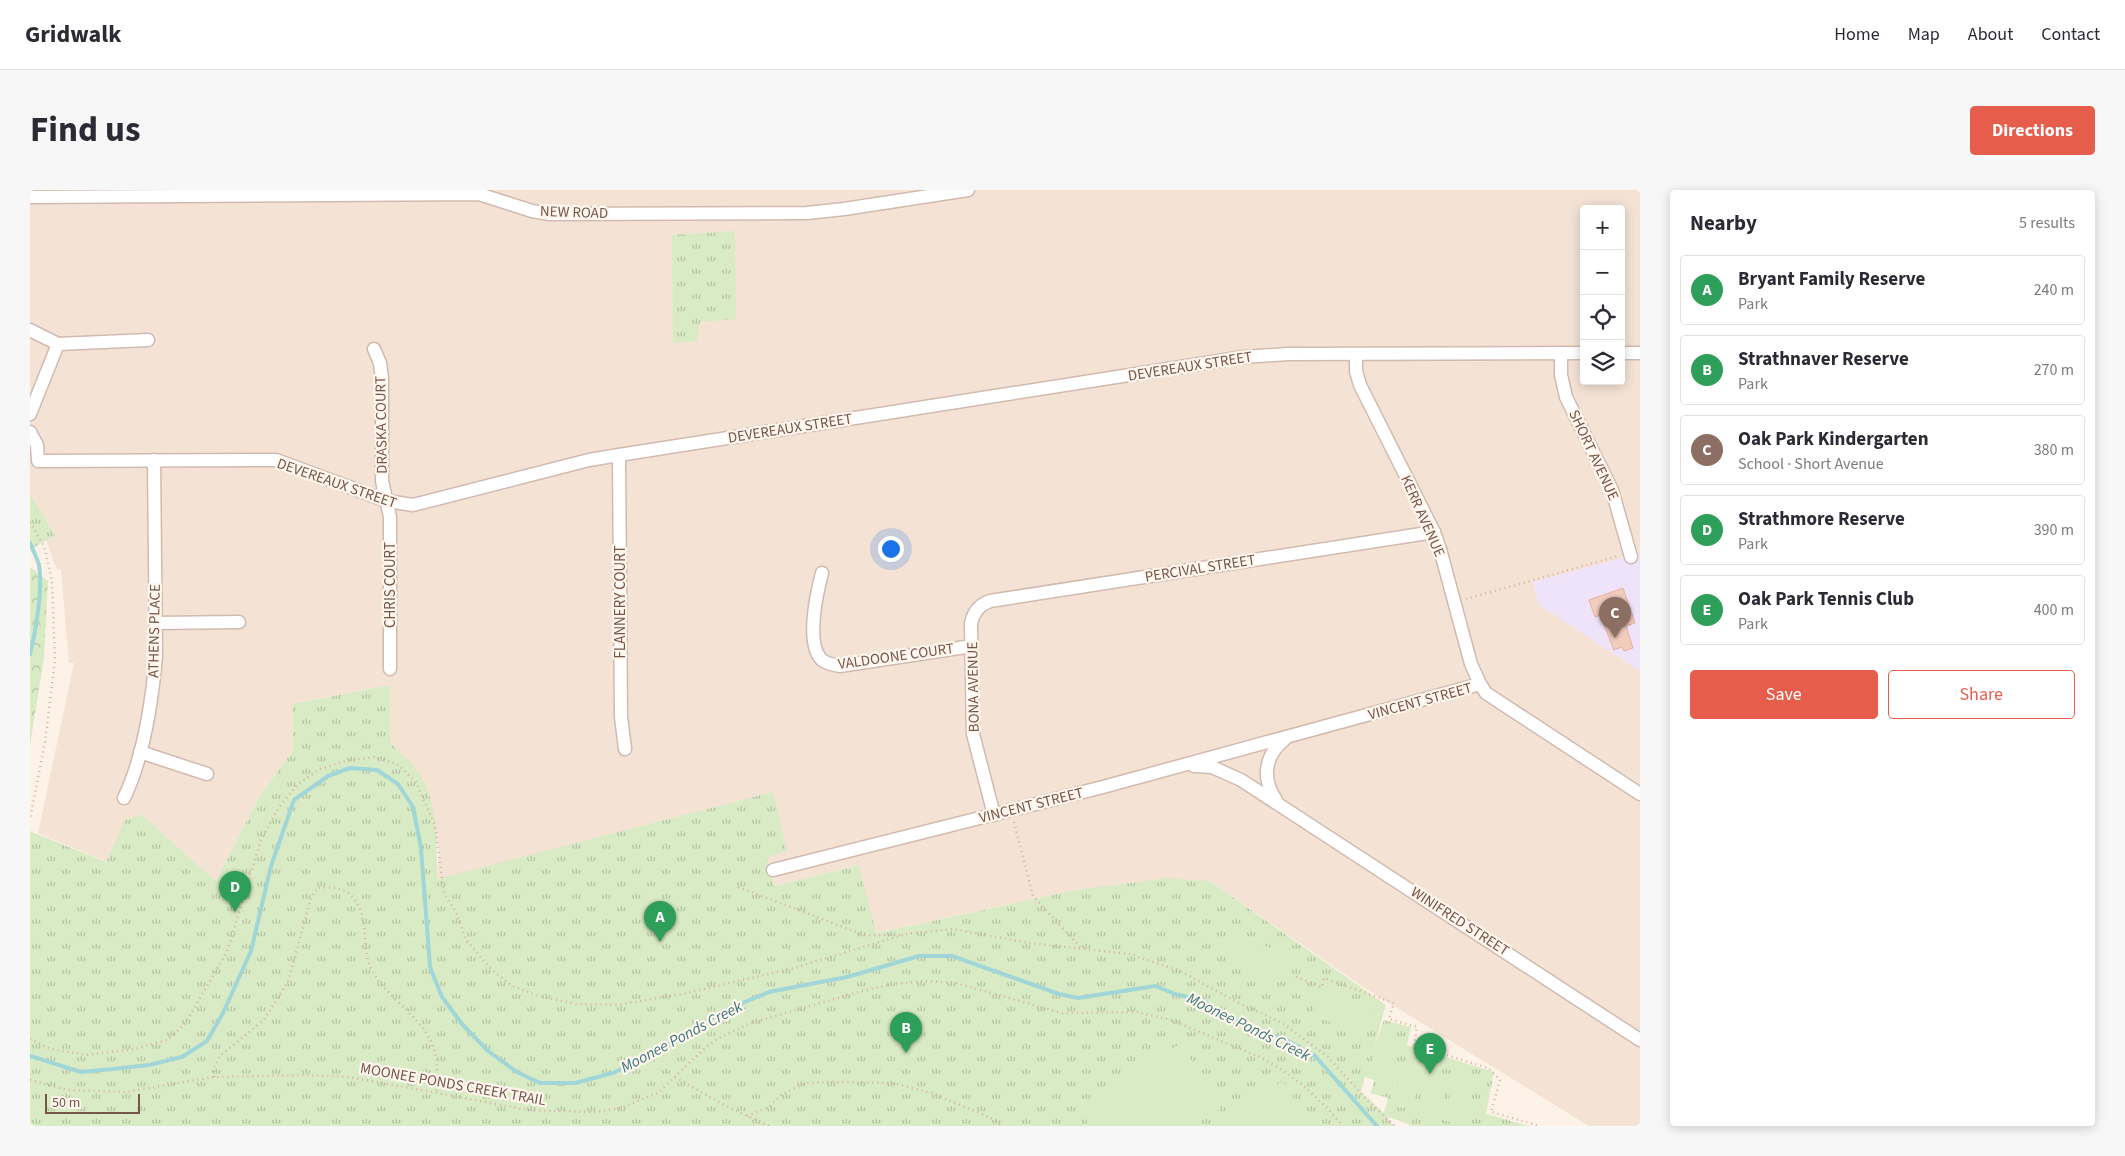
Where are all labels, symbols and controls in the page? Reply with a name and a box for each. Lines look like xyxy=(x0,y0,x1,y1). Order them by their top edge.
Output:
text: Gridwalk xyxy=(25,17,121,52)
text: Home xyxy=(1834,22,1880,47)
text: Map xyxy=(1908,22,1940,47)
text: About xyxy=(1968,22,2013,47)
text: Contact xyxy=(2041,22,2100,47)
text: Find us xyxy=(30,105,140,155)
button: Directions xyxy=(1970,106,2095,155)
street label: NEW ROAD xyxy=(540,201,608,224)
map controls xyxy=(1580,205,1625,385)
button: + xyxy=(1580,205,1625,250)
text: Nearby xyxy=(1690,208,1757,238)
text: 5 results xyxy=(2019,212,2075,234)
button: − xyxy=(1580,250,1625,295)
text: Bryant Family Reserve xyxy=(1738,266,1925,293)
text: A xyxy=(1702,279,1712,301)
text: 240 m xyxy=(2034,279,2074,301)
text: Park xyxy=(1738,293,1768,315)
button: locate xyxy=(1580,295,1625,340)
button: layers xyxy=(1580,340,1625,385)
street label: DEVEREAUX STREET xyxy=(1126,346,1254,387)
text: Strathnaver Reserve xyxy=(1738,346,1909,373)
text: B xyxy=(1702,359,1712,381)
text: 270 m xyxy=(2034,359,2074,381)
text: Park xyxy=(1738,373,1768,395)
street label: DRASKA COURT xyxy=(370,376,393,474)
street label: SHORT AVENUE xyxy=(1563,406,1624,504)
street label: DEVEREAUX STREET xyxy=(726,408,854,449)
text: Oak Park Kindergarten xyxy=(1738,426,1929,453)
text: C xyxy=(1702,439,1712,461)
text: 380 m xyxy=(2034,439,2074,461)
street label: DEVEREAUX STREET xyxy=(274,453,400,514)
text: School · Short Avenue xyxy=(1738,453,1884,475)
street label: KERR AVENUE xyxy=(1395,472,1450,561)
text: Strathmore Reserve xyxy=(1738,506,1905,533)
text: D xyxy=(1702,519,1712,541)
text: 390 m xyxy=(2034,519,2074,541)
text: Park xyxy=(1738,533,1768,555)
your location xyxy=(878,536,904,562)
street label: CHRIS COURT xyxy=(380,542,401,628)
street label: FLANNERY COURT xyxy=(610,545,631,659)
street label: PERCIVAL STREET xyxy=(1143,549,1257,588)
street label: ATHENS PLACE xyxy=(143,584,166,678)
text: Oak Park Tennis Club xyxy=(1738,586,1914,613)
pin: C xyxy=(1599,597,1631,638)
text: E xyxy=(1703,599,1711,621)
text: 400 m xyxy=(2034,599,2074,621)
text: Park xyxy=(1738,613,1768,635)
street label: VALDOONE COURT xyxy=(837,638,955,675)
street label: BONA AVENUE xyxy=(962,641,985,732)
button: Save xyxy=(1690,670,1878,719)
button: Share xyxy=(1888,670,2075,719)
street label: VINCENT STREET xyxy=(1366,678,1474,725)
street label: VINCENT STREET xyxy=(977,782,1085,829)
pin: D xyxy=(219,871,251,912)
street label: WINIFRED STREET xyxy=(1406,882,1513,961)
pin: A xyxy=(644,901,676,942)
water label: Moonee Ponds Creek xyxy=(1183,987,1314,1067)
water label: Moonee Ponds Creek xyxy=(617,995,747,1078)
pin: B xyxy=(890,1012,922,1053)
pin: E xyxy=(1414,1033,1446,1074)
street label: MOONEE PONDS CREEK TRAIL xyxy=(358,1058,547,1111)
scale bar xyxy=(45,1091,140,1114)
text: 50 m xyxy=(52,1093,80,1113)

